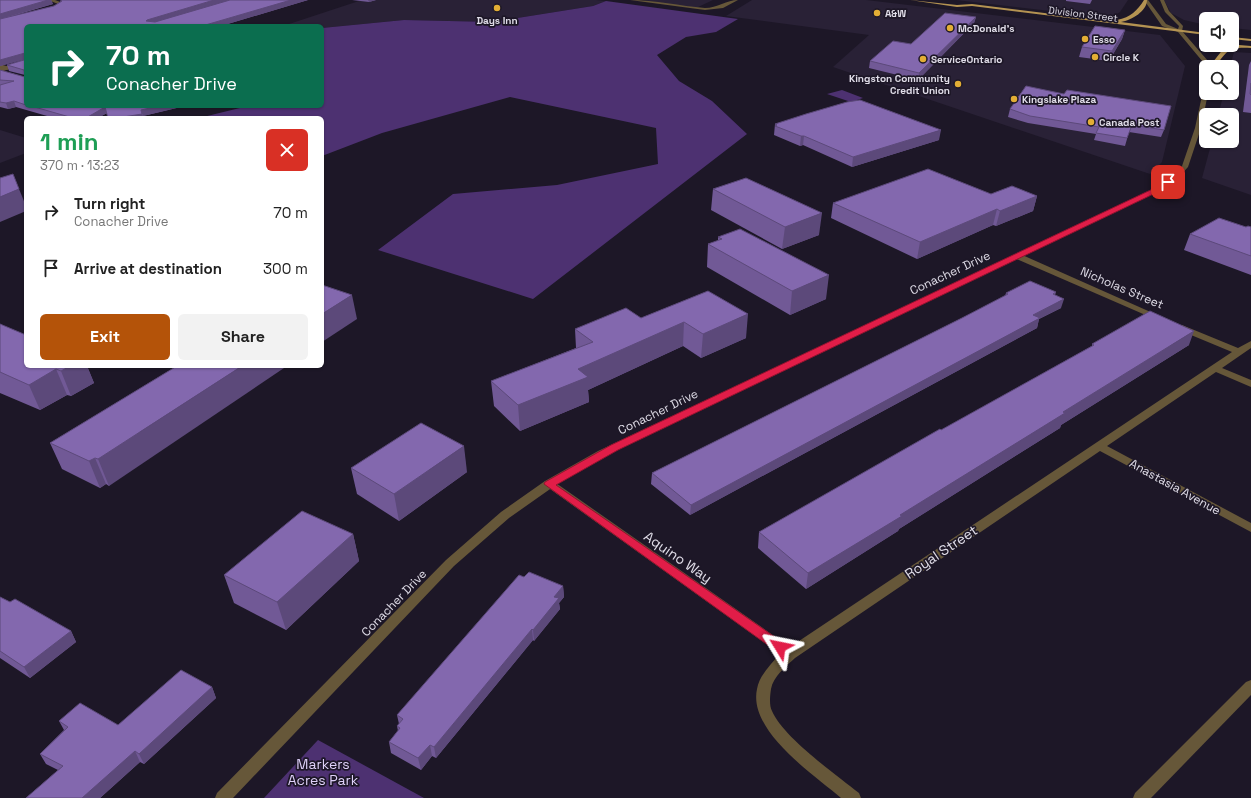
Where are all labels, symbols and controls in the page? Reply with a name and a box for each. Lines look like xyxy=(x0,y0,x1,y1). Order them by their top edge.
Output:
marker: Days Inn xyxy=(492,3,502,13)
street label: Division Street xyxy=(1047,3,1119,25)
place label: A&W xyxy=(885,7,906,20)
marker: A&W xyxy=(872,8,882,18)
map controls xyxy=(1199,12,1239,148)
button: sound xyxy=(1199,12,1239,52)
place label: Days Inn xyxy=(476,14,518,27)
place label: McDonald's xyxy=(958,22,1015,35)
marker: McDonald's xyxy=(945,23,955,33)
place label: Esso xyxy=(1093,33,1115,46)
marker: Esso xyxy=(1080,34,1090,44)
text: 70 m xyxy=(106,37,171,73)
icon: right xyxy=(40,40,92,92)
place label: Circle K xyxy=(1103,51,1140,64)
marker: Circle K xyxy=(1090,52,1100,62)
place label: ServiceOntario xyxy=(931,53,1002,66)
marker: ServiceOntario xyxy=(918,54,928,64)
button: search xyxy=(1199,60,1239,100)
text: Conacher Drive xyxy=(106,72,237,95)
place label: Kingston Community Credit Union xyxy=(849,72,950,97)
marker: Kingston Community Credit Union xyxy=(953,79,963,89)
place label: Kingslake Plaza xyxy=(1022,93,1096,106)
marker: Kingslake Plaza xyxy=(1009,94,1019,104)
button: layers xyxy=(1199,108,1239,148)
place label: Canada Post xyxy=(1099,116,1160,129)
marker: Canada Post xyxy=(1086,117,1096,127)
text: 1 min xyxy=(40,126,99,157)
button: close xyxy=(266,129,308,171)
text: 370 m · 13:23 xyxy=(40,157,119,174)
pin xyxy=(1151,165,1185,199)
icon: arrive xyxy=(1157,171,1179,193)
text: Turn right xyxy=(74,194,145,213)
icon: right xyxy=(40,201,62,223)
text: 70 m xyxy=(273,203,308,222)
text: Conacher Drive xyxy=(74,213,168,230)
street label: Conacher Drive xyxy=(907,247,993,299)
icon: arrive xyxy=(40,257,62,279)
text: Arrive at destination xyxy=(74,259,222,278)
text: 300 m xyxy=(263,259,308,278)
street label: Nicholas Street xyxy=(1078,263,1166,313)
button: Exit xyxy=(40,314,170,360)
button: Share xyxy=(178,314,308,360)
street label: Conacher Drive xyxy=(615,386,701,438)
street label: Anastasia Avenue xyxy=(1127,455,1223,519)
street label: Royal Street xyxy=(901,521,981,583)
street label: Aquino Way xyxy=(640,527,716,587)
street label: Conacher Drive xyxy=(358,566,430,640)
position arrow xyxy=(759,626,801,668)
park label: Markers Acres Park xyxy=(288,755,359,789)

